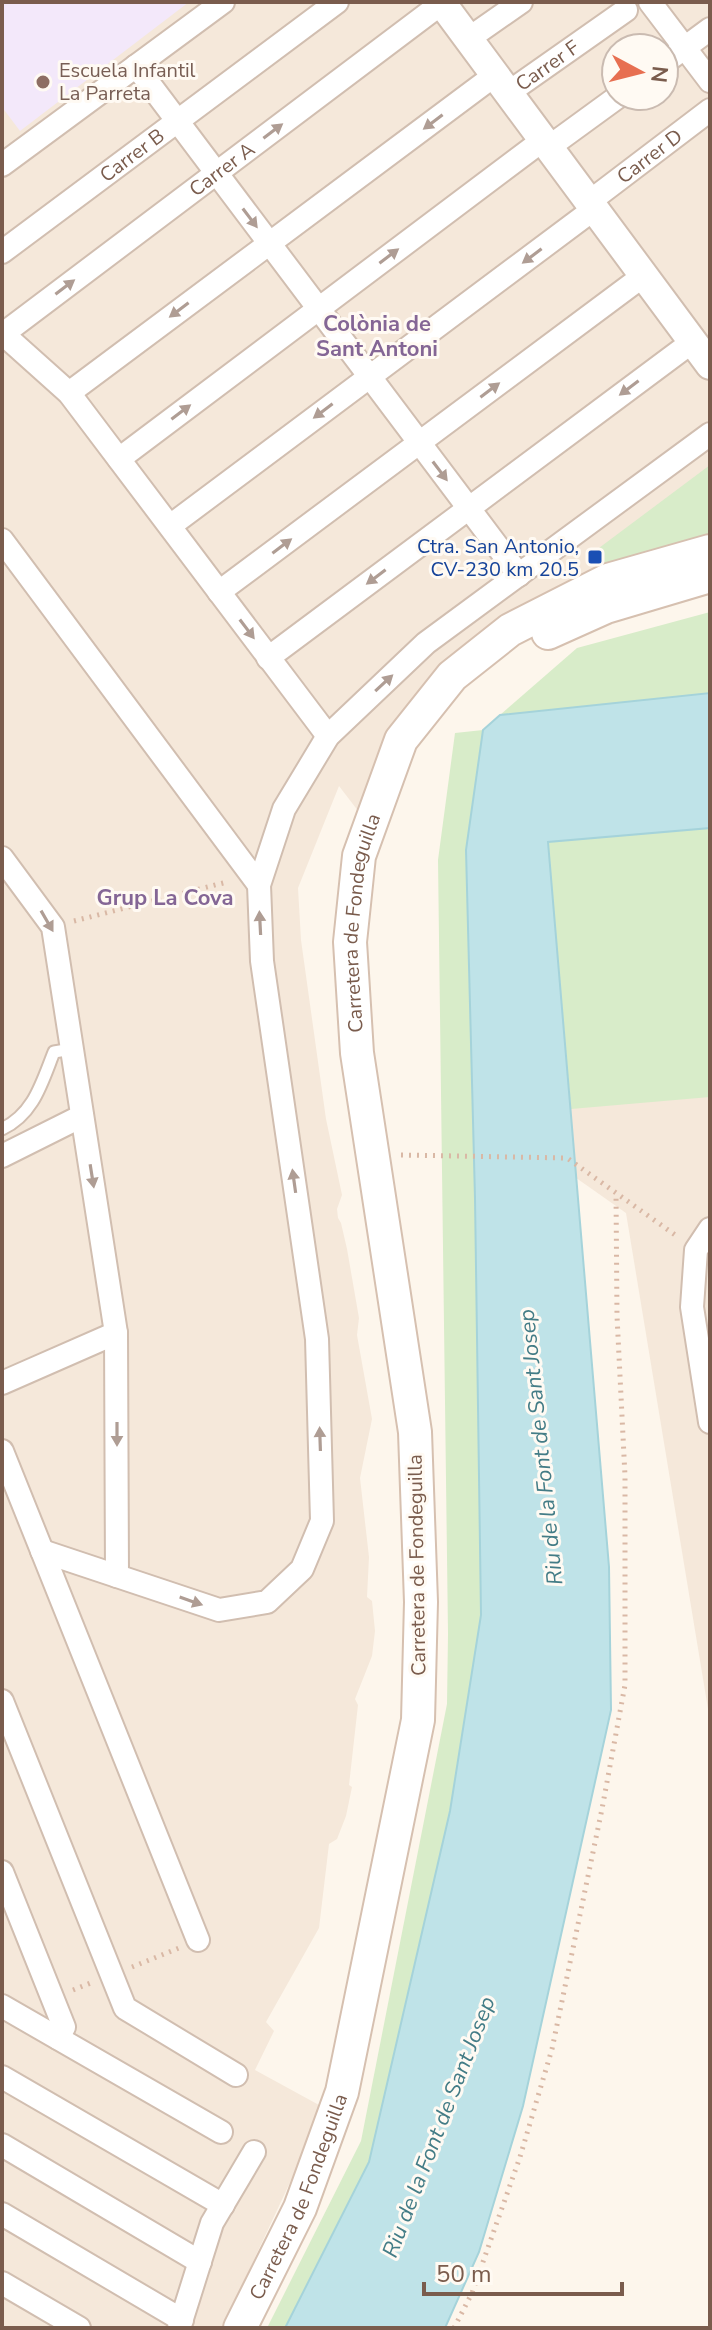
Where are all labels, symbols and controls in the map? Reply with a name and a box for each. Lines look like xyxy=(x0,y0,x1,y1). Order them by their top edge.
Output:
north arrow xyxy=(600,32,680,112)
street label: Carrer F xyxy=(510,34,584,97)
place label: Escuela Infantil La Parreta xyxy=(59,57,196,107)
text: N xyxy=(643,64,675,84)
marker: Escuela Infantil La Parreta xyxy=(34,73,52,91)
one-way arrow xyxy=(422,113,443,129)
street label: Carrer B xyxy=(94,122,170,188)
street label: Carrer D xyxy=(611,122,688,190)
one-way arrow xyxy=(263,123,283,139)
street label: Carrer A xyxy=(184,135,260,203)
one-way arrow xyxy=(242,208,258,228)
one-way arrow xyxy=(521,248,543,264)
one-way arrow xyxy=(379,249,400,264)
one-way arrow xyxy=(55,280,76,295)
one-way arrow xyxy=(169,302,189,318)
district label: Colònia de Sant Antoni xyxy=(316,309,438,364)
one-way arrow xyxy=(619,380,639,396)
one-way arrow xyxy=(479,382,501,398)
one-way arrow xyxy=(313,403,334,419)
one-way arrow xyxy=(171,405,192,421)
one-way arrow xyxy=(432,460,448,481)
place label: Ctra. San Antonio, CV-230 km 20.5 xyxy=(417,533,579,583)
one-way arrow xyxy=(271,538,292,554)
marker: Ctra. San Antonio, CV-230 km 20.5 xyxy=(586,548,604,566)
one-way arrow xyxy=(366,569,386,585)
one-way arrow xyxy=(239,618,255,640)
one-way arrow xyxy=(374,674,393,692)
street label: Carretera de Fondeguilla xyxy=(336,810,387,1034)
district label: Grup La Cova xyxy=(96,883,234,913)
one-way arrow xyxy=(39,910,54,933)
one-way arrow xyxy=(254,910,267,935)
one-way arrow xyxy=(86,1164,99,1189)
one-way arrow xyxy=(287,1168,300,1193)
water label: Riu de la Font de Sant Josep xyxy=(512,1308,570,1586)
one-way arrow xyxy=(111,1422,123,1447)
one-way arrow xyxy=(313,1426,326,1451)
street label: Carretera de Fondeguilla xyxy=(402,1454,432,1676)
one-way arrow xyxy=(180,1595,204,1607)
water label: Riu de la Font de Sant Josep xyxy=(375,1992,503,2262)
street label: Carretera de Fondeguilla xyxy=(243,2090,354,2304)
scale bar xyxy=(424,2246,622,2296)
text: 50 m xyxy=(436,2258,492,2290)

